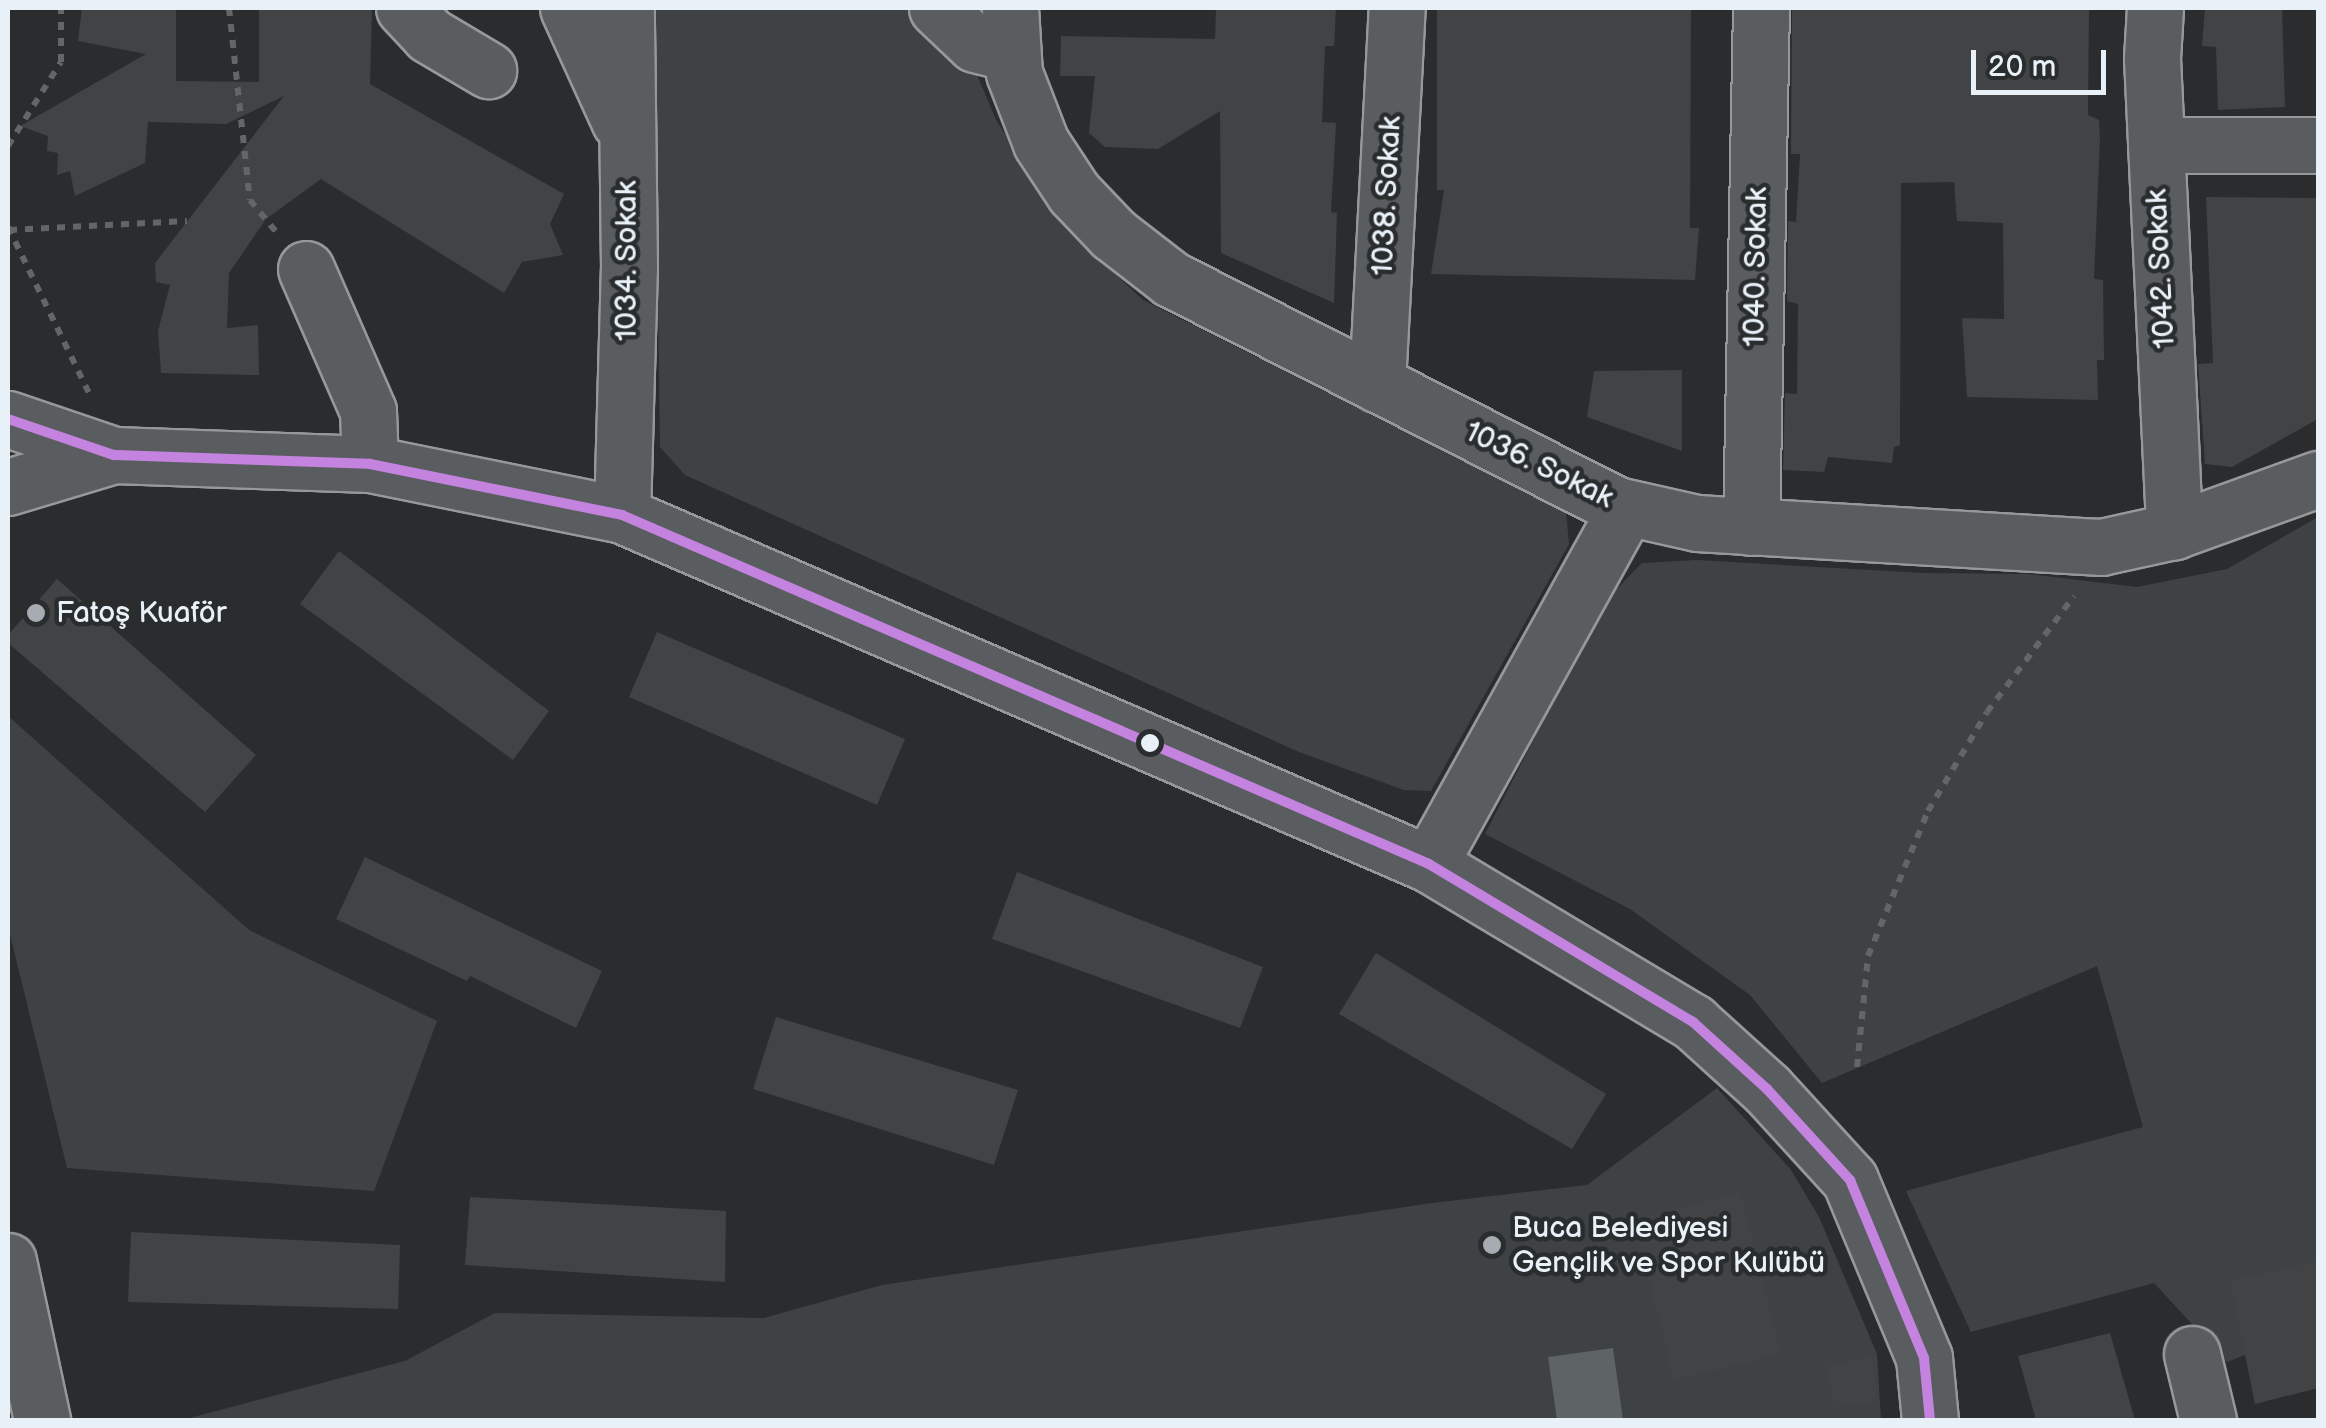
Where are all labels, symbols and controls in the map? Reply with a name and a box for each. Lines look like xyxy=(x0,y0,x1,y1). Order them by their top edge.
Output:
scale bar xyxy=(1976,30,2111,92)
text: 20 m xyxy=(1988,49,2056,85)
street label: 1038. Sokak xyxy=(1365,115,1409,277)
street label: 1034. Sokak xyxy=(609,180,645,342)
street label: 1040. Sokak xyxy=(1737,187,1775,347)
street label: 1042. Sokak xyxy=(2139,188,2183,350)
street label: 1036. Sokak xyxy=(1459,414,1619,516)
place label: Fatoş Kuaför xyxy=(56,595,227,631)
marker: Fatoş Kuaför xyxy=(25,602,47,624)
unlabelled marker xyxy=(1140,733,1160,753)
place label: Buca Belediyesi Gençlik ve Spor Kulübü xyxy=(1512,1210,1826,1280)
marker: Buca Belediyesi Gençlik ve Spor Kulübü xyxy=(1481,1234,1503,1256)

